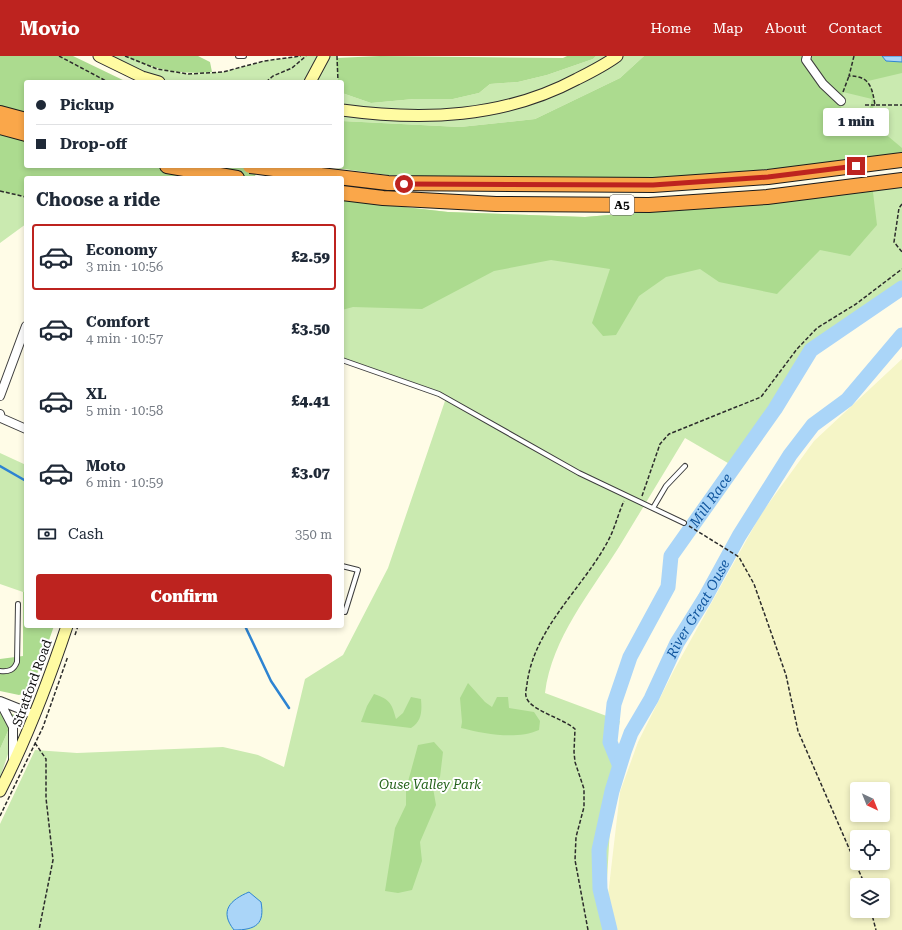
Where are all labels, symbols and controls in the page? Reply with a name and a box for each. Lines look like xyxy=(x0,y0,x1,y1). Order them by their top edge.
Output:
text: Movio xyxy=(20,17,80,40)
text: Home xyxy=(650,20,691,36)
text: Map xyxy=(713,20,743,36)
text: About xyxy=(765,20,807,36)
text: Contact xyxy=(829,20,882,36)
text: Pickup xyxy=(60,96,114,114)
callout: 1 min xyxy=(823,108,889,136)
text: 1 min xyxy=(838,114,874,129)
text: Drop-off xyxy=(60,135,127,153)
route end xyxy=(847,157,865,175)
route start xyxy=(395,175,413,193)
text: Choose a ride xyxy=(36,189,160,210)
road number: A5 xyxy=(610,195,634,215)
icon: car xyxy=(38,239,74,275)
text: Economy xyxy=(86,241,157,259)
text: £2.59 xyxy=(291,248,330,266)
text: 3 min · 10:56 xyxy=(86,259,163,274)
icon: car xyxy=(38,311,74,347)
text: Comfort xyxy=(86,313,150,331)
text: £3.50 xyxy=(291,320,330,338)
text: 4 min · 10:57 xyxy=(86,331,163,346)
icon: car xyxy=(38,383,74,419)
text: XL xyxy=(86,385,107,403)
text: £4.41 xyxy=(291,392,330,410)
text: 5 min · 10:58 xyxy=(86,403,163,418)
icon: car xyxy=(38,455,74,491)
text: Moto xyxy=(86,457,126,475)
text: £3.07 xyxy=(291,464,330,482)
water label: Mill Race xyxy=(686,470,735,531)
text: 6 min · 10:59 xyxy=(86,475,163,490)
icon: cash xyxy=(36,523,58,545)
text: Cash xyxy=(68,525,104,543)
text: 350 m xyxy=(295,527,332,542)
water label: River Great Ouse xyxy=(663,557,733,661)
button: Confirm xyxy=(36,574,332,620)
street label: Stratford Road xyxy=(9,637,55,729)
park label: Ouse Valley Park xyxy=(379,777,482,792)
north arrow xyxy=(850,782,890,822)
map controls xyxy=(850,782,890,918)
button: locate xyxy=(850,830,890,870)
button: layers xyxy=(850,878,890,918)

